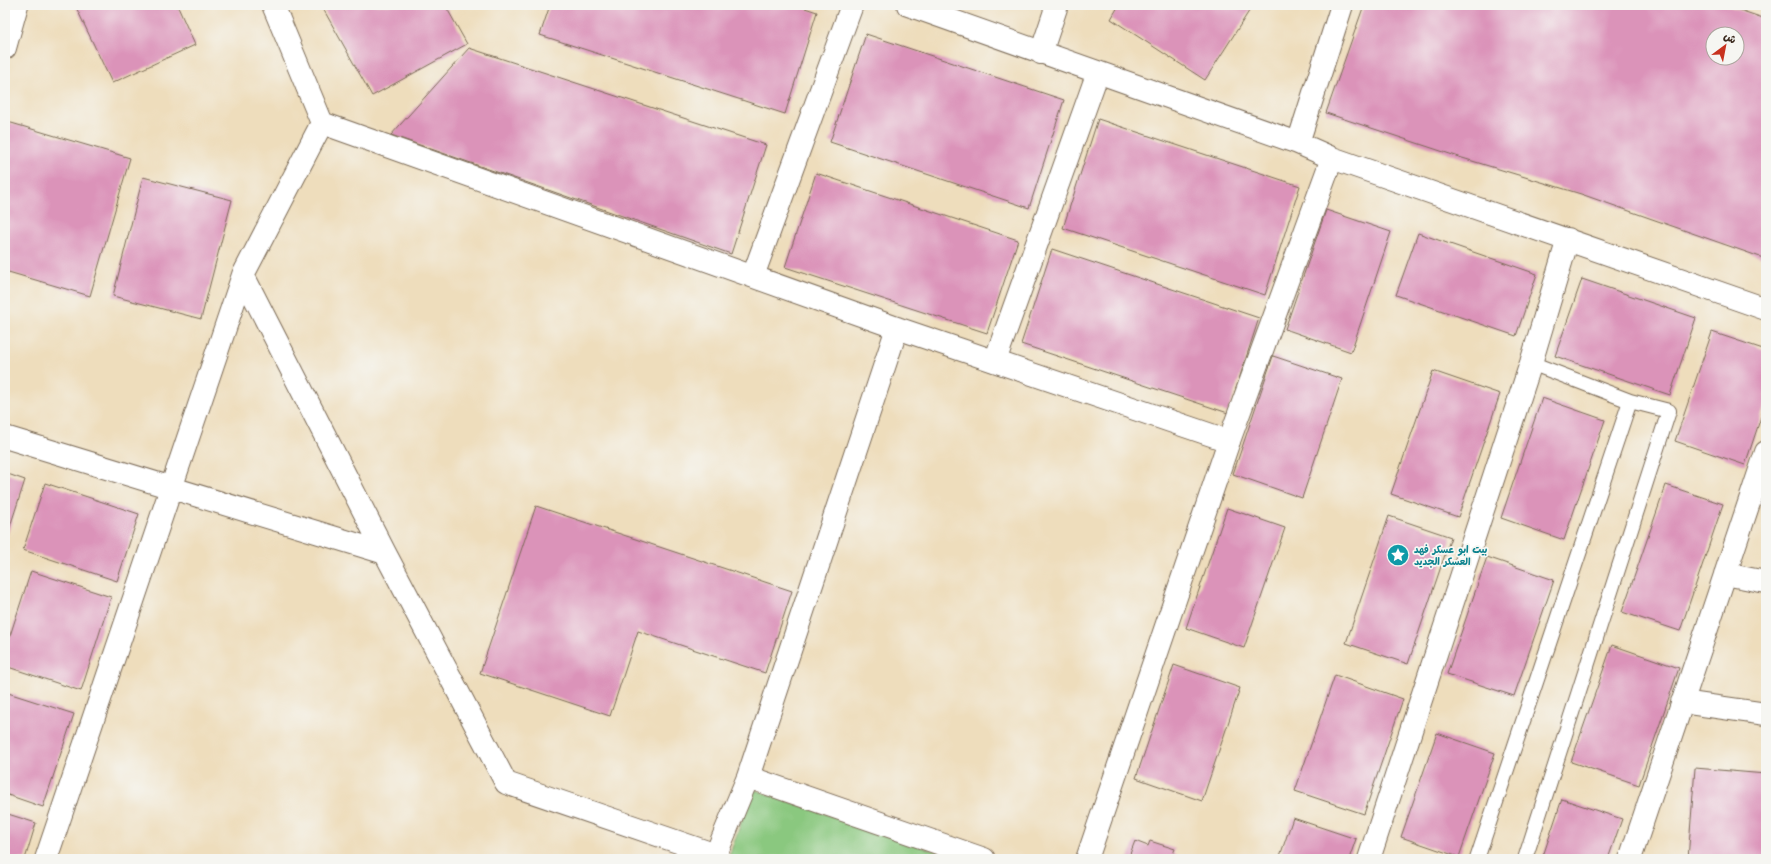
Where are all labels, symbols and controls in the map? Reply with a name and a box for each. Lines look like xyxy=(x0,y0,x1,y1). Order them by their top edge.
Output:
north arrow xyxy=(1705,26,1745,66)
text: ش xyxy=(1721,28,1740,47)
place icon: بيت ابو عسكر فهد العسكر الجديد xyxy=(1385,542,1411,568)
place label: بيت ابو عسكر فهد العسكر الجديد xyxy=(1414,542,1487,568)

